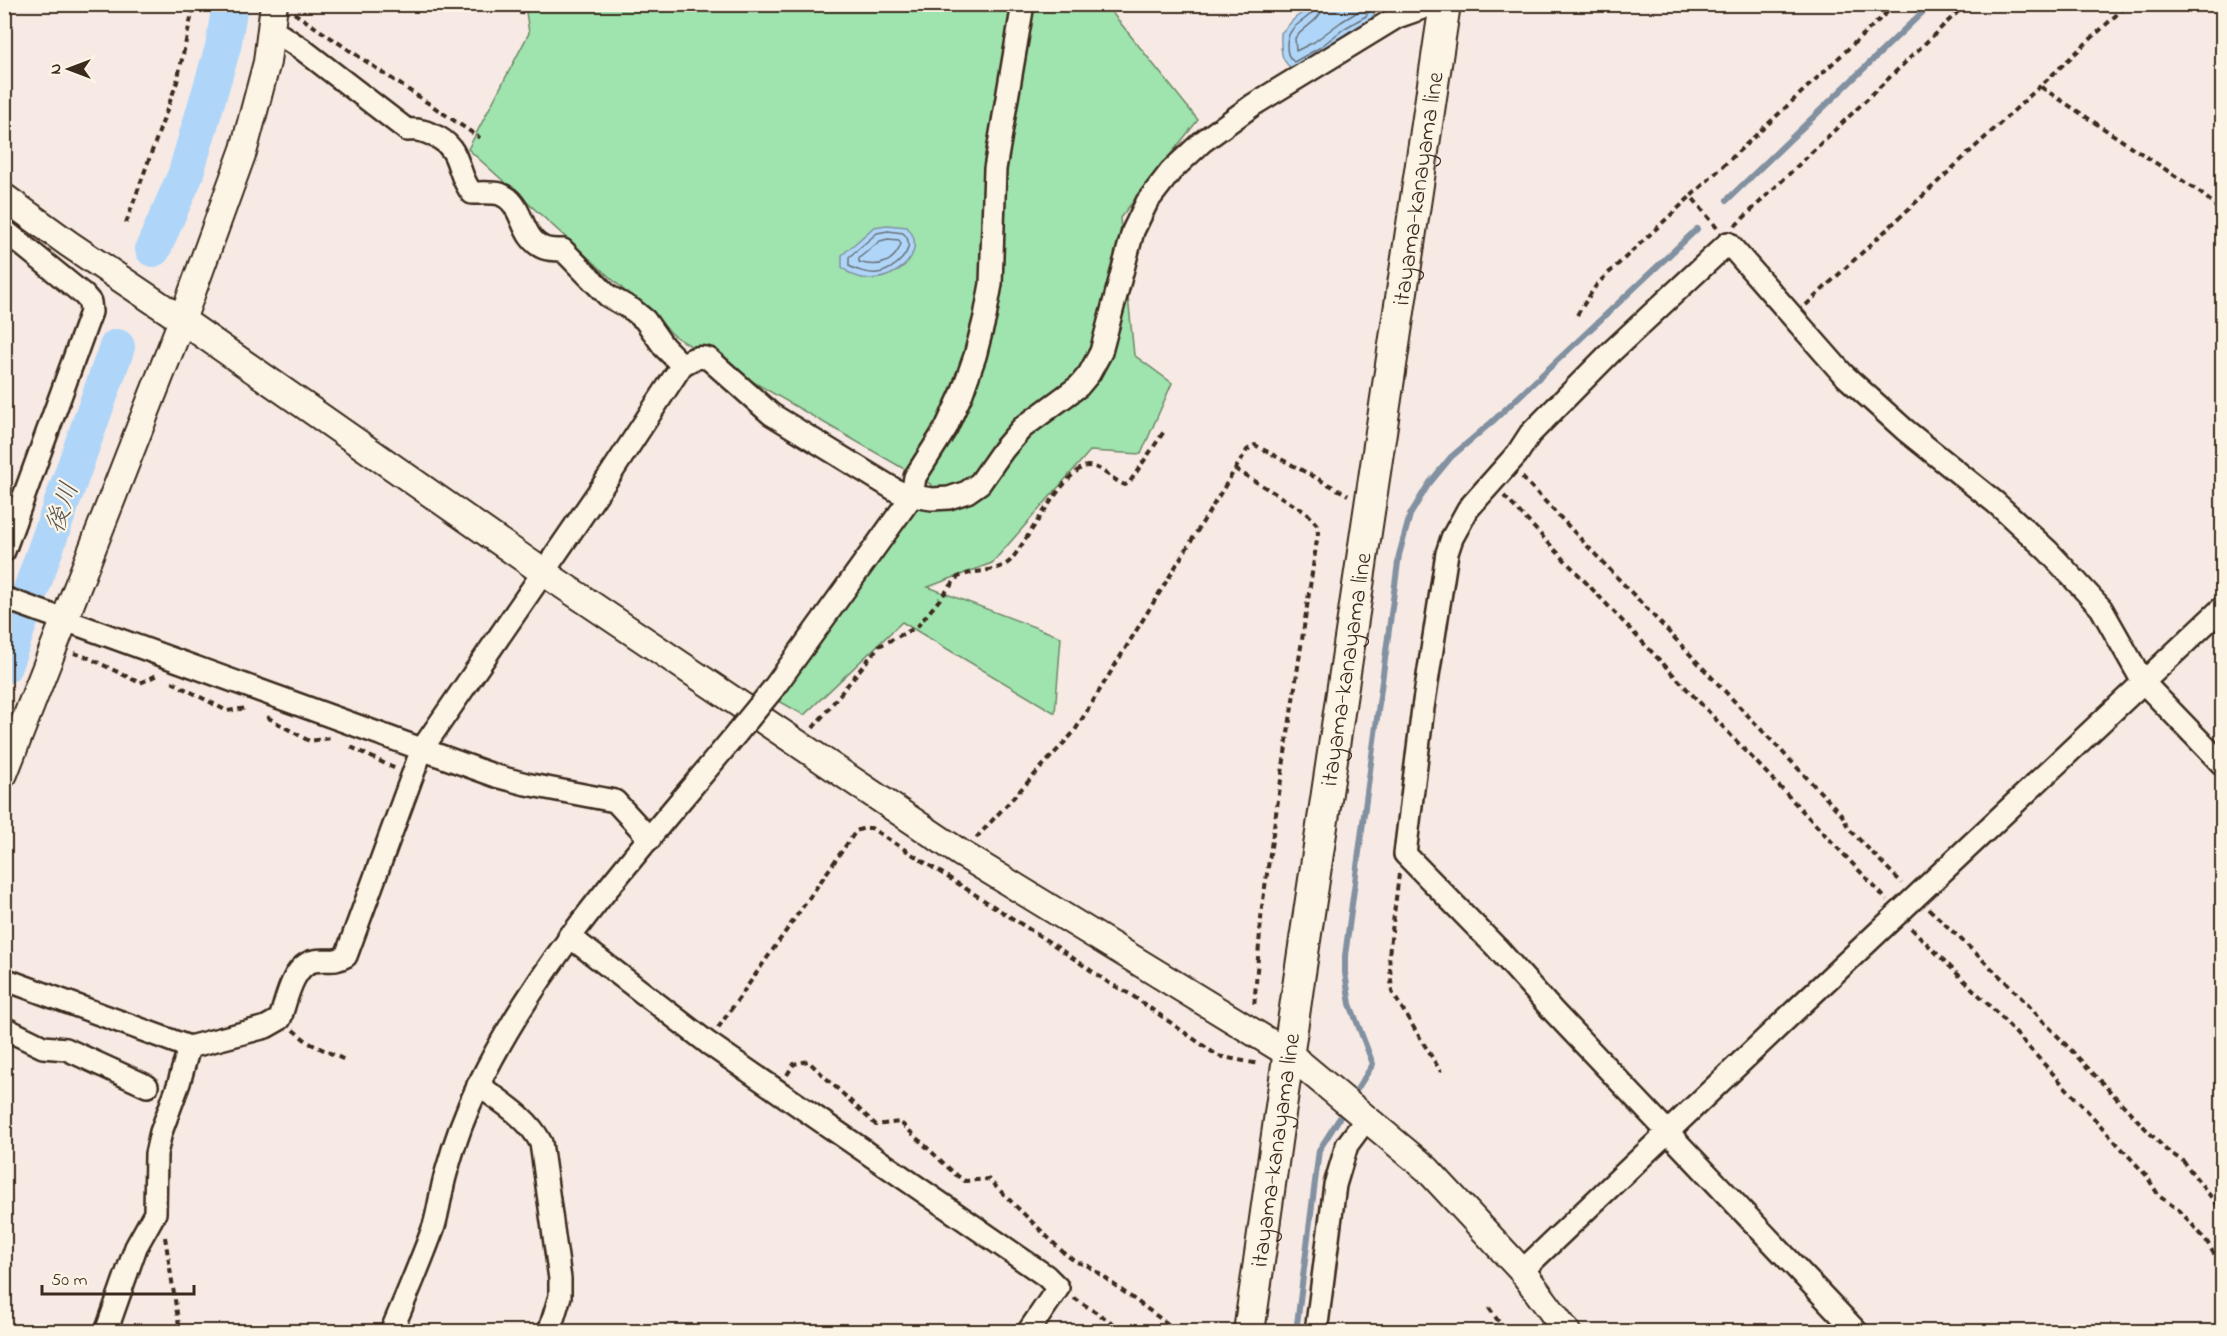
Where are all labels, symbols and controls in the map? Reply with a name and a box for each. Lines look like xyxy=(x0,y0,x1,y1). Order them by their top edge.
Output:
north arrow xyxy=(39,39,99,99)
text: N xyxy=(44,63,68,74)
street label: itayama-kanayama line xyxy=(1385,69,1455,308)
water label: 後川 xyxy=(37,477,90,539)
street label: itayama-kanayama line xyxy=(1313,550,1383,788)
street label: itayama-kanayama line xyxy=(1243,1031,1311,1269)
scale bar xyxy=(42,1258,194,1296)
text: 50 m xyxy=(51,1268,88,1294)

